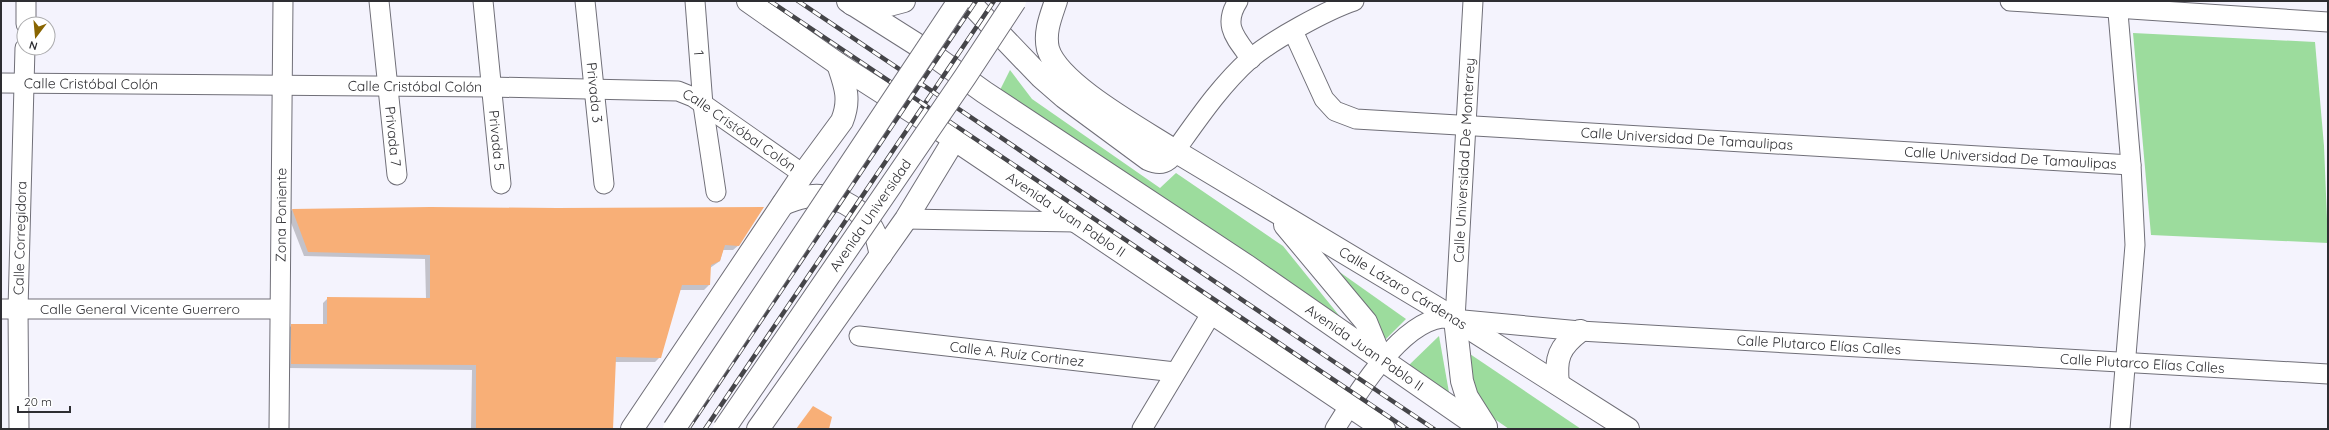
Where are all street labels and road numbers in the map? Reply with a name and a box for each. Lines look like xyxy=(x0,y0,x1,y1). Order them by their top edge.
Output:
street label: 1 xyxy=(690,50,708,56)
street label: Calle Universidad De Monterrey xyxy=(1449,57,1479,263)
street label: Privada 3 xyxy=(582,61,607,124)
street label: Calle Cristóbal Colón xyxy=(24,74,158,93)
street label: Calle Cristóbal Colón xyxy=(348,77,482,96)
street label: Calle Cristóbal Colón xyxy=(680,85,800,176)
street label: Privada 7 xyxy=(381,105,405,167)
street label: Privada 5 xyxy=(485,109,509,172)
street label: Calle Universidad De Tamaulipas xyxy=(1580,123,1794,154)
street label: Calle Universidad De Tamaulipas xyxy=(1904,143,2117,173)
street label: Avenida Universidad xyxy=(825,156,915,275)
street label: Zona Poniente xyxy=(272,168,290,262)
street label: Avenida Juan Pablo II xyxy=(1003,168,1129,261)
street label: Calle Corregidora xyxy=(9,181,30,295)
street label: Calle Lázaro Cárdenas xyxy=(1336,242,1471,333)
street label: Calle General Vicente Guerrero xyxy=(40,300,240,318)
street label: Avenida Juan Pablo II xyxy=(1302,300,1427,395)
street label: Calle Plutarco Elías Calles xyxy=(1736,331,1902,358)
street label: Calle A. Ruíz Cortinez xyxy=(949,337,1086,371)
street label: Calle Plutarco Elías Calles xyxy=(2060,350,2225,377)

